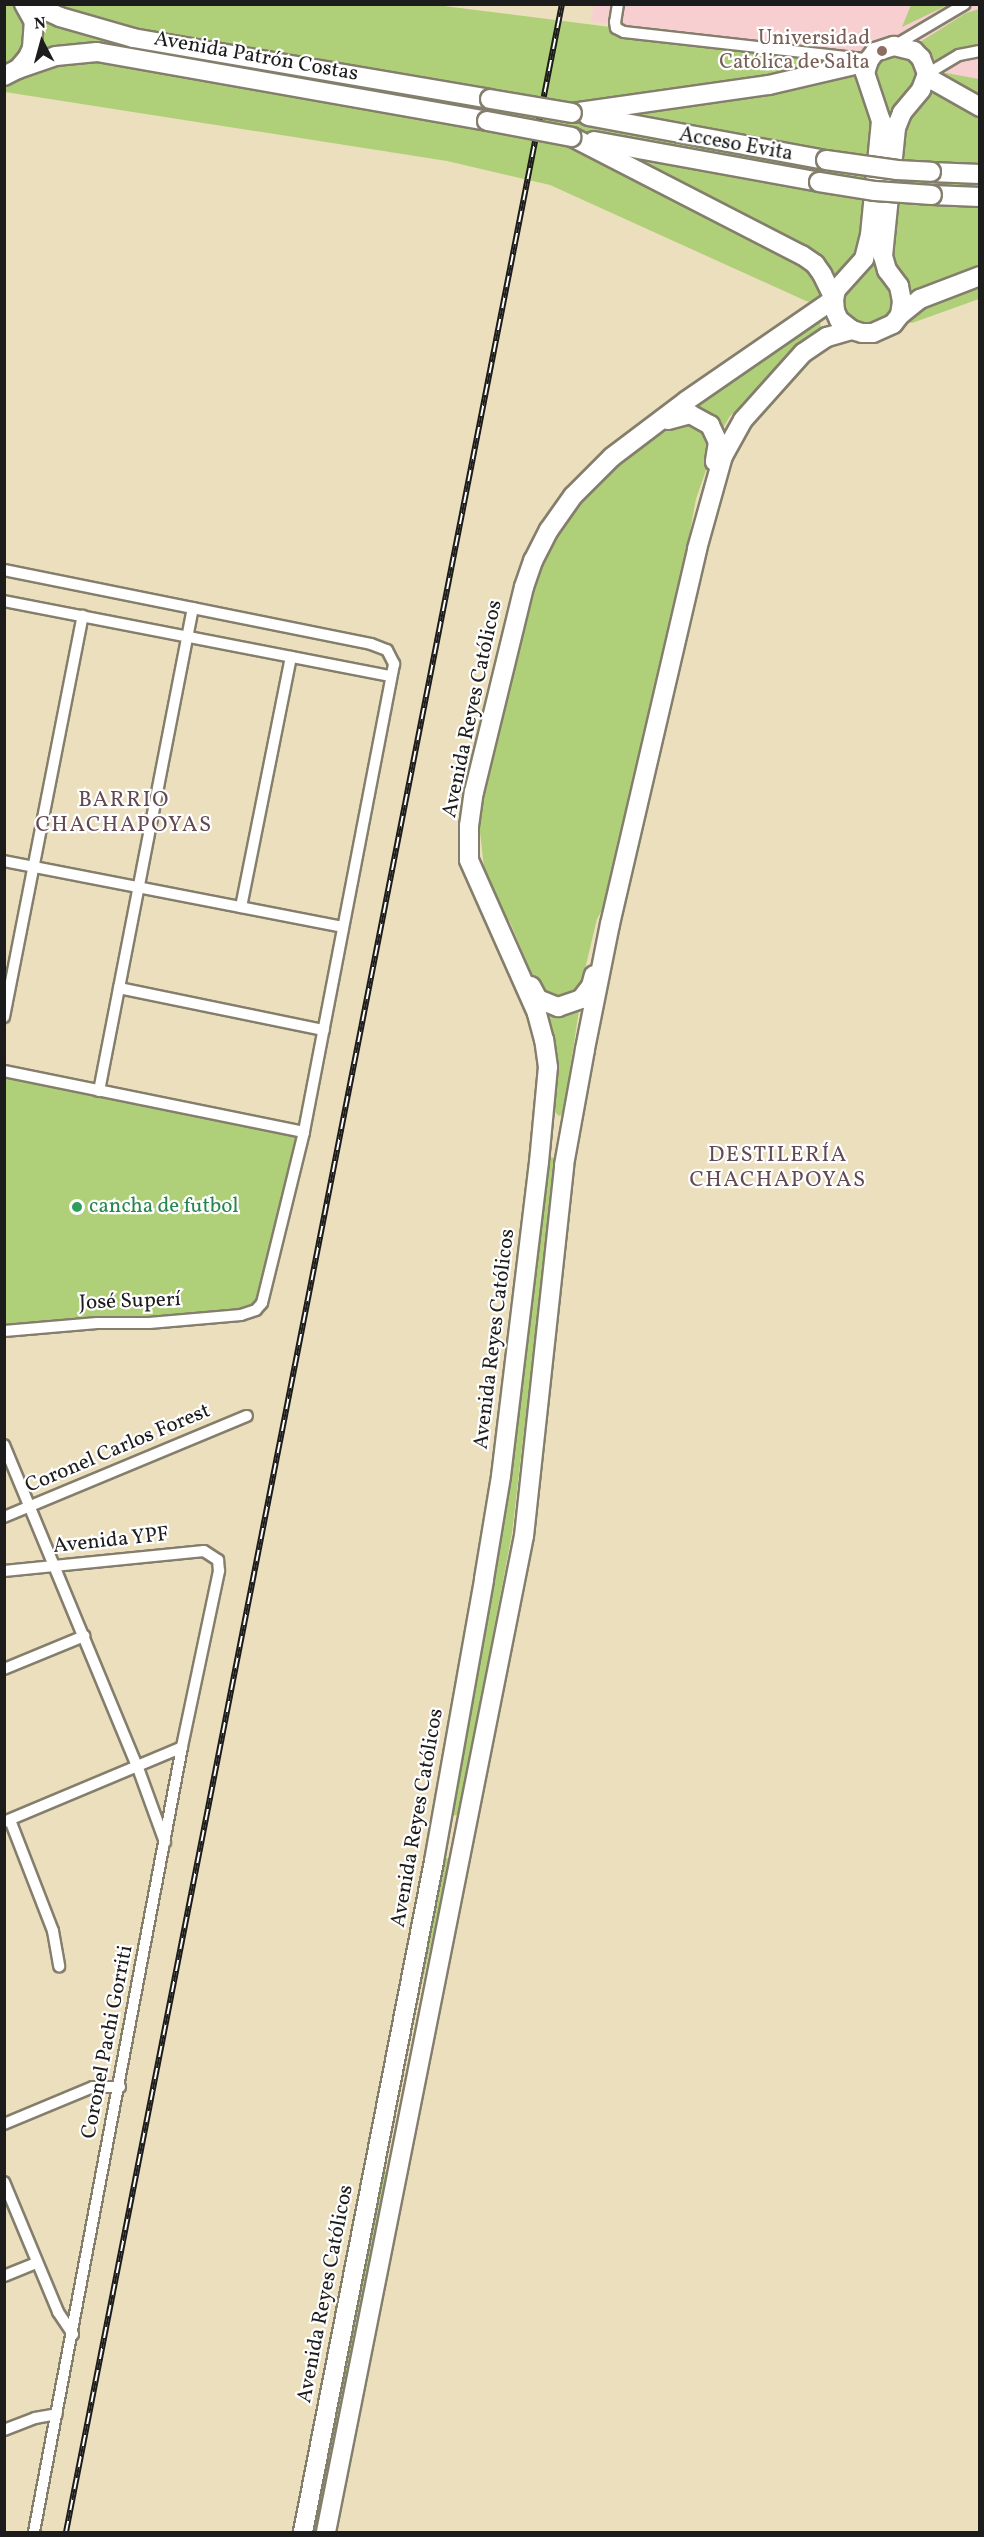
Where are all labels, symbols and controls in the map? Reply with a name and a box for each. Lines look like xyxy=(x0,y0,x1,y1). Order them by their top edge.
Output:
north arrow xyxy=(12,12,72,72)
text: N xyxy=(33,13,47,36)
place label: Universidad Católica de Salta xyxy=(719,26,870,76)
street label: Avenida Patrón Costas xyxy=(152,27,360,87)
marker: Universidad Católica de Salta xyxy=(875,44,889,58)
street label: Acceso Evita xyxy=(677,123,795,167)
street label: Avenida Reyes Católicos xyxy=(438,598,508,820)
district label: BARRIO CHACHAPOYAS xyxy=(35,787,213,838)
district label: DESTILERÍA CHACHAPOYAS xyxy=(689,1142,867,1194)
place label: cancha de futbol xyxy=(89,1194,239,1220)
marker: cancha de futbol xyxy=(70,1200,84,1214)
street label: Avenida Reyes Católicos xyxy=(469,1227,521,1451)
street label: José Superí xyxy=(79,1288,181,1316)
street label: Coronel Carlos Forest xyxy=(22,1399,214,1499)
street label: Avenida YPF xyxy=(52,1522,170,1560)
street label: Avenida Reyes Católicos xyxy=(386,1707,450,1929)
street label: Coronel Pachi Gorriti xyxy=(77,1943,139,2141)
street label: Avenida Reyes Católicos xyxy=(292,2183,360,2405)

